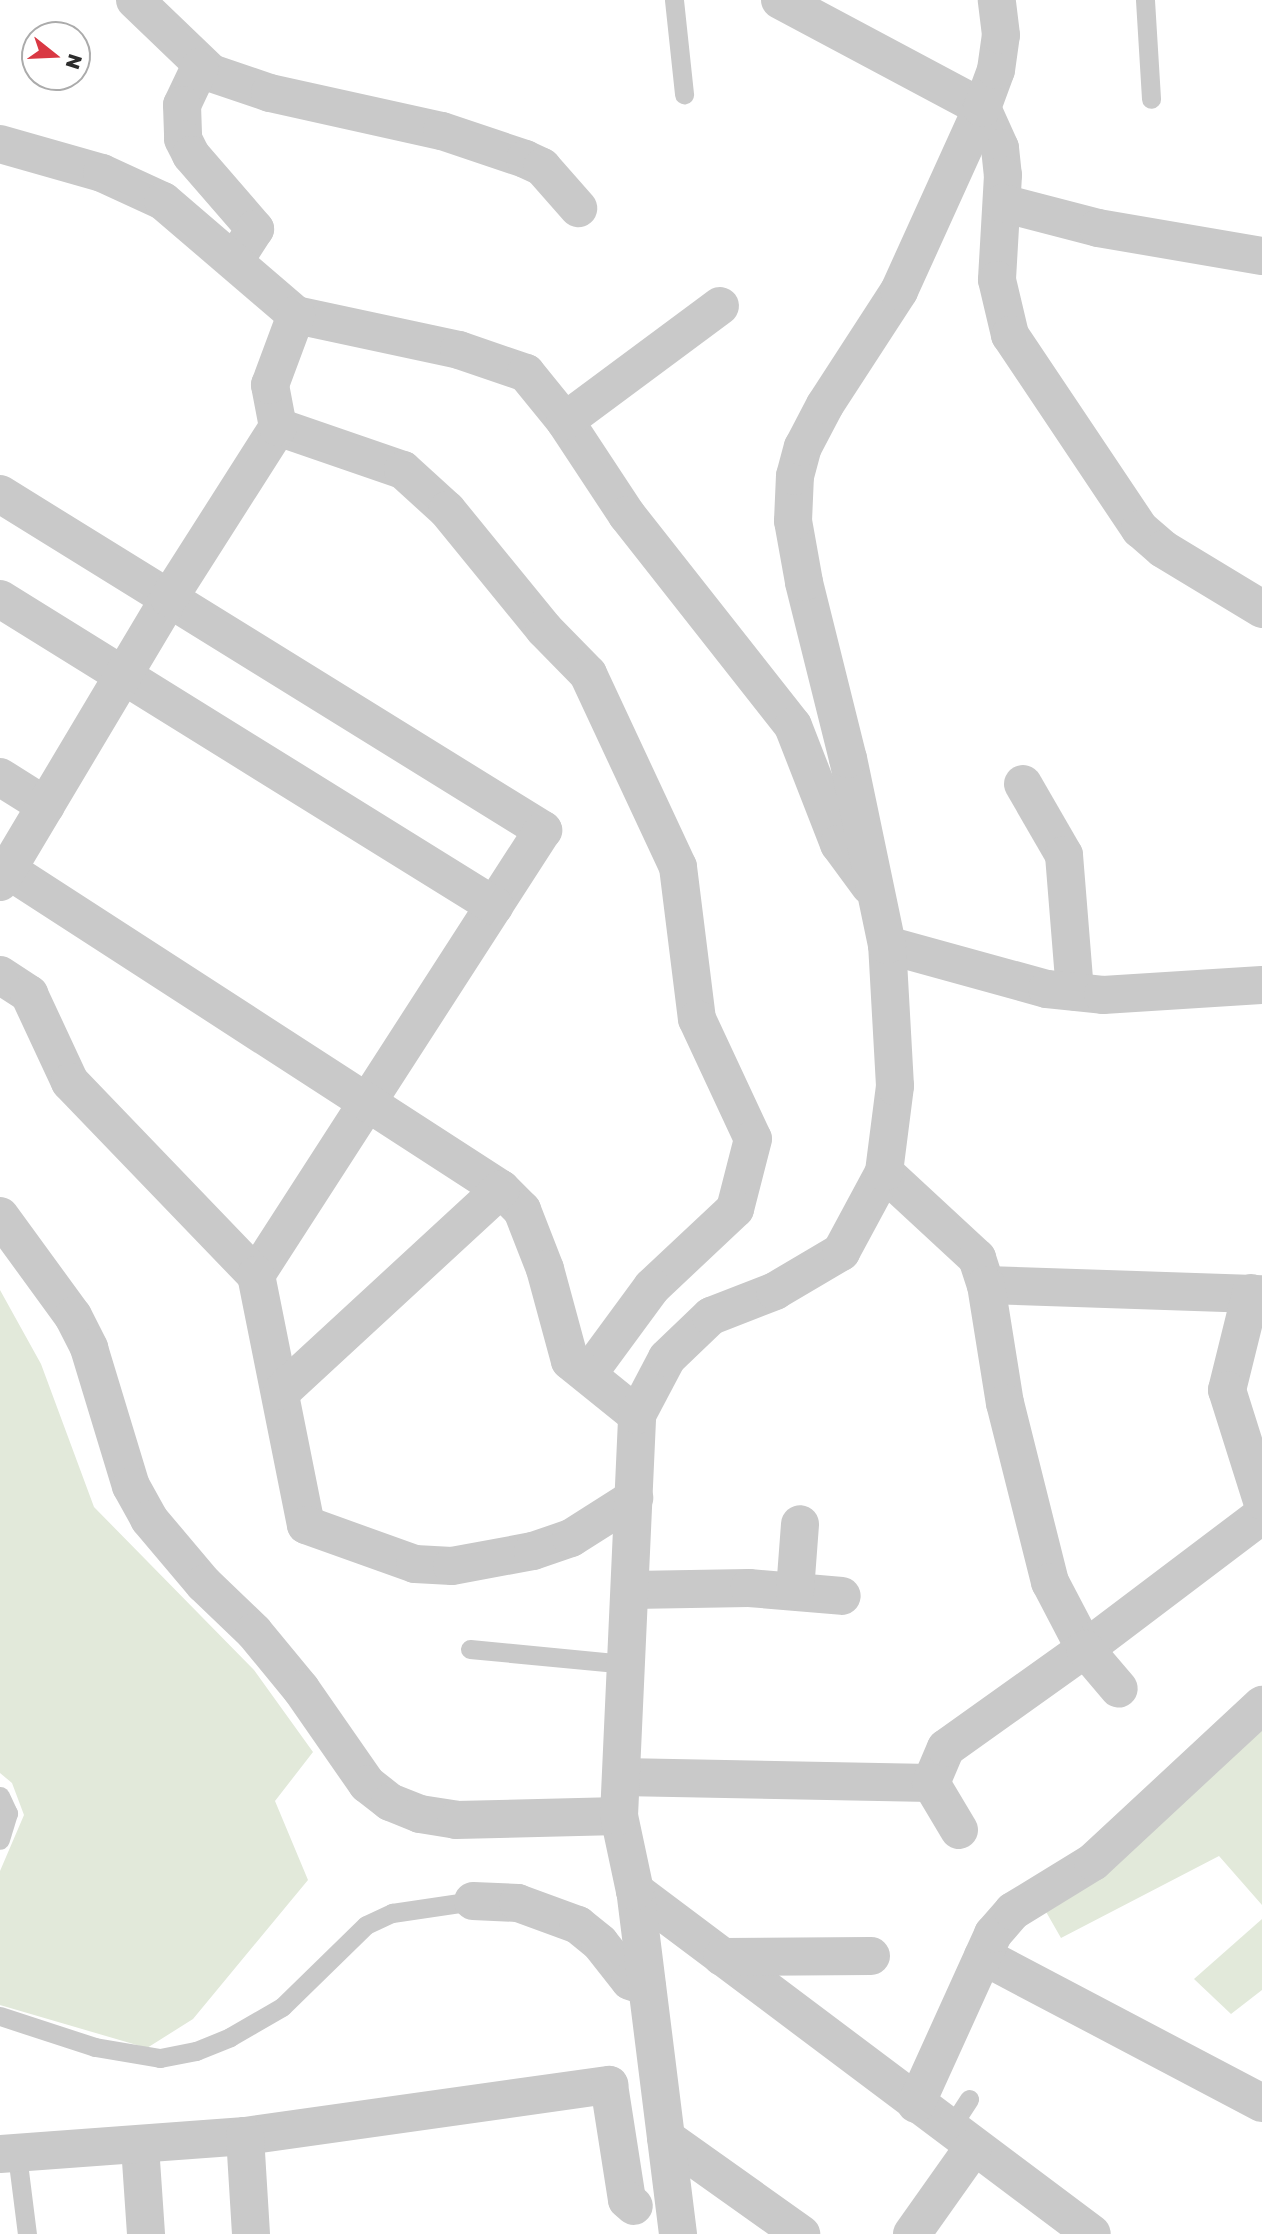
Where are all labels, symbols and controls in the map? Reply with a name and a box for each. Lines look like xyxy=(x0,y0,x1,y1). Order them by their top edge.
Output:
north arrow xyxy=(21,21,91,91)
text: N xyxy=(61,52,88,72)

